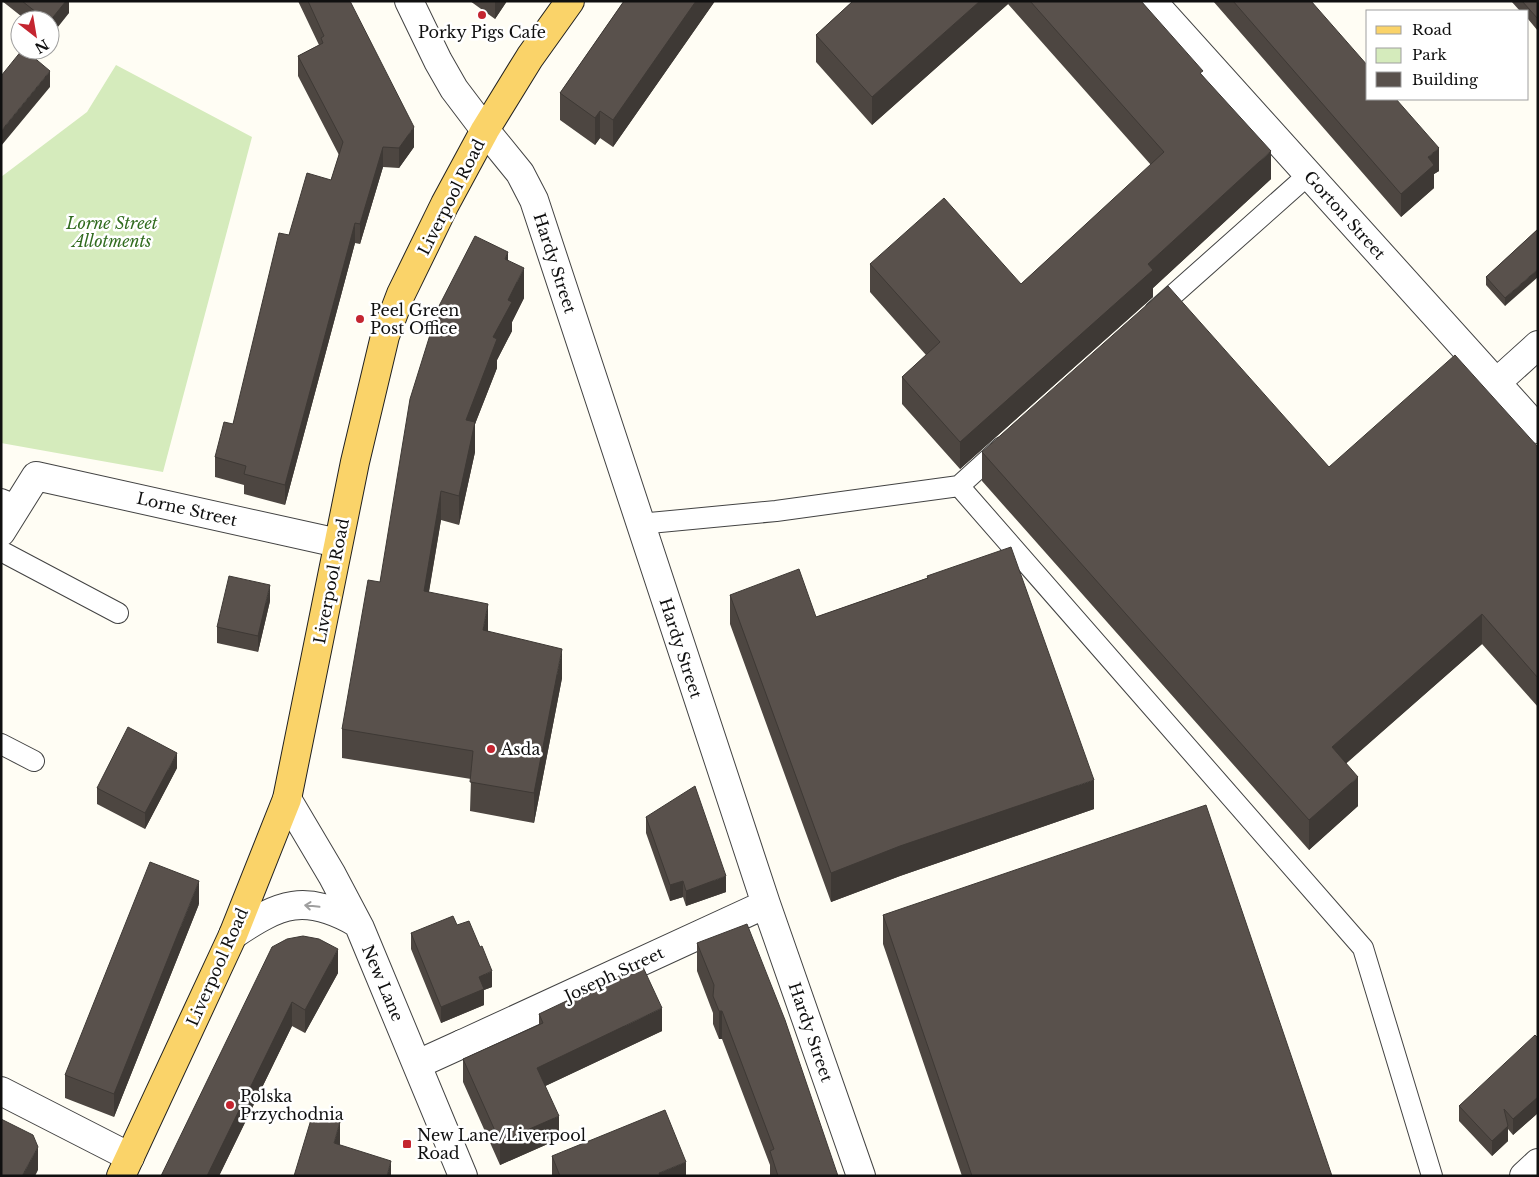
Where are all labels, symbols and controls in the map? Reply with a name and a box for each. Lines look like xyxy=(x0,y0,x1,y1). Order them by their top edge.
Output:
marker: Porky Pigs Cafe xyxy=(476,9,488,21)
north arrow xyxy=(10,10,60,60)
legend xyxy=(1366,10,1529,100)
text: Road xyxy=(1412,20,1452,39)
place label: Porky Pigs Cafe xyxy=(418,22,546,42)
text: N xyxy=(31,35,52,57)
text: Park xyxy=(1412,45,1448,64)
text: Building xyxy=(1412,70,1479,89)
street label: Liverpool Road xyxy=(413,136,489,258)
street label: Gorton Street xyxy=(1300,167,1390,263)
street label: Hardy Street xyxy=(529,210,581,316)
park label: Lorne Street Allotments xyxy=(65,213,158,251)
place label: Peel Green Post Office xyxy=(370,300,459,338)
marker: Peel Green Post Office xyxy=(354,313,366,325)
street label: Lorne Street xyxy=(135,488,239,530)
street label: Liverpool Road xyxy=(309,516,353,645)
street label: Hardy Street xyxy=(655,595,707,701)
place label: Asda xyxy=(500,739,540,759)
marker: Asda xyxy=(485,743,497,755)
one-way arrow xyxy=(304,901,320,910)
street label: Liverpool Road xyxy=(182,905,252,1029)
street label: New Lane xyxy=(358,942,408,1024)
street label: Joseph Street xyxy=(559,942,667,1007)
street label: Hardy Street xyxy=(785,979,837,1085)
place label: Polska Przychodnia xyxy=(240,1086,344,1124)
marker: Polska Przychodnia xyxy=(224,1099,236,1111)
place label: New Lane/Liverpool Road xyxy=(417,1125,586,1163)
marker: New Lane/Liverpool Road xyxy=(401,1138,413,1150)

